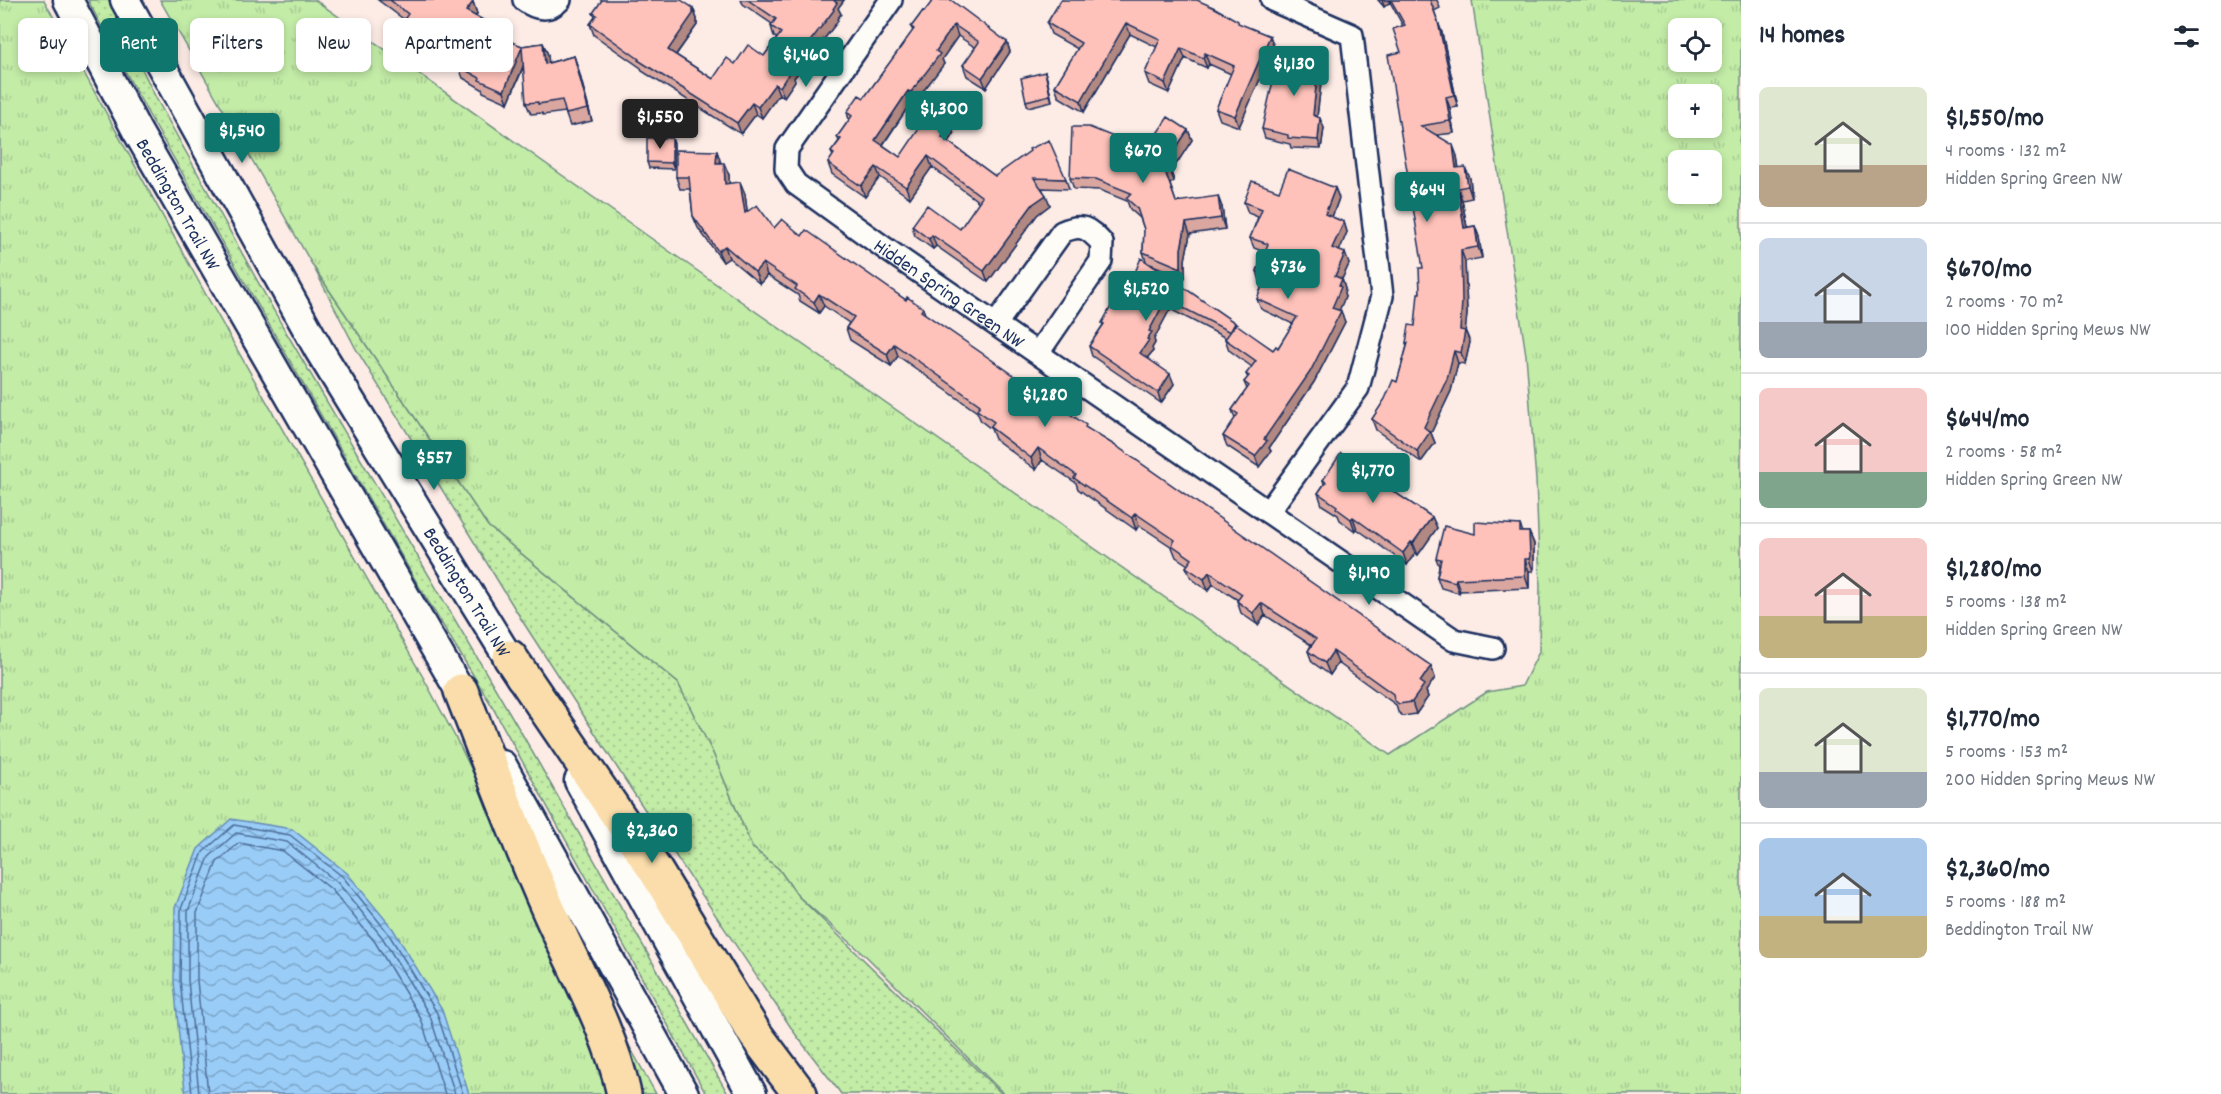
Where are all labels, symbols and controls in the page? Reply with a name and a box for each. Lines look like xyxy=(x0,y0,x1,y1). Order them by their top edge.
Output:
chip: Buy xyxy=(18,18,88,72)
chip: Rent xyxy=(100,18,178,72)
chip: Filters xyxy=(190,18,284,72)
chip: New xyxy=(296,18,371,72)
chip: Apartment xyxy=(383,18,513,72)
map controls xyxy=(1668,18,1722,204)
button: locate xyxy=(1668,18,1722,72)
text: 14 homes xyxy=(1759,18,1845,55)
icon: filters xyxy=(2170,20,2203,53)
pin: $1,460 xyxy=(757,37,855,88)
text: $1,460 xyxy=(782,42,830,70)
pin: $1,130 xyxy=(1245,46,1343,97)
text: $1,130 xyxy=(1273,51,1315,79)
button: + xyxy=(1668,84,1722,138)
pin: $1,300 xyxy=(895,91,993,142)
text: $1,300 xyxy=(920,96,969,124)
pin: $1,550 xyxy=(611,99,709,150)
text: $1,550/mo xyxy=(1945,101,2044,138)
text: $1,550 xyxy=(636,104,684,132)
icon: home xyxy=(1807,111,1879,183)
pin: $1,540 xyxy=(193,113,291,164)
text: $1,540 xyxy=(219,118,265,146)
pin: $670 xyxy=(1107,133,1179,184)
street label: Beddington Trail NW xyxy=(127,134,226,277)
text: $670 xyxy=(1124,138,1162,166)
text: 4 rooms · 132 m² xyxy=(1945,138,2067,166)
button: − xyxy=(1668,150,1722,204)
text: Hidden Spring Green NW xyxy=(1945,166,2122,194)
pin: $644 xyxy=(1391,172,1463,223)
text: $644 xyxy=(1409,177,1445,205)
street label: Hidden Spring Green NW xyxy=(867,233,1029,357)
pin: $736 xyxy=(1252,249,1324,300)
text: $670/mo xyxy=(1945,252,2032,289)
text: $736 xyxy=(1270,254,1306,282)
icon: home xyxy=(1807,262,1879,334)
pin: $1,520 xyxy=(1097,271,1195,322)
text: $1,520 xyxy=(1122,276,1170,304)
text: 2 rooms · 70 m² xyxy=(1945,289,2064,317)
text: 100 Hidden Spring Mews NW xyxy=(1945,317,2151,345)
pin: $1,280 xyxy=(996,377,1094,428)
text: $1,280 xyxy=(1022,382,1068,410)
text: $644/mo xyxy=(1945,402,2029,439)
icon: home xyxy=(1807,412,1879,484)
text: 2 rooms · 58 m² xyxy=(1945,439,2062,467)
pin: $557 xyxy=(398,440,470,491)
text: $557 xyxy=(416,445,452,473)
pin: $1,770 xyxy=(1324,453,1422,504)
text: $1,770 xyxy=(1351,458,1395,486)
text: Hidden Spring Green NW xyxy=(1945,467,2122,495)
street label: Beddington Trail NW xyxy=(415,523,516,664)
text: $1,280/mo xyxy=(1945,552,2042,589)
pin: $1,190 xyxy=(1320,555,1418,606)
text: $1,190 xyxy=(1348,560,1390,588)
icon: home xyxy=(1807,562,1879,634)
text: 5 rooms · 138 m² xyxy=(1945,589,2067,617)
text: Hidden Spring Green NW xyxy=(1945,617,2122,645)
text: $1,770/mo xyxy=(1945,702,2040,739)
icon: home xyxy=(1807,712,1879,784)
text: 5 rooms · 153 m² xyxy=(1945,739,2068,767)
text: 200 Hidden Spring Mews NW xyxy=(1945,767,2155,795)
pin: $2,360 xyxy=(603,813,701,864)
text: $2,360 xyxy=(626,818,678,846)
text: $2,360/mo xyxy=(1945,852,2050,889)
icon: home xyxy=(1807,862,1879,934)
text: 5 rooms · 188 m² xyxy=(1945,889,2066,917)
text: Beddington Trail NW xyxy=(1945,917,2093,945)

